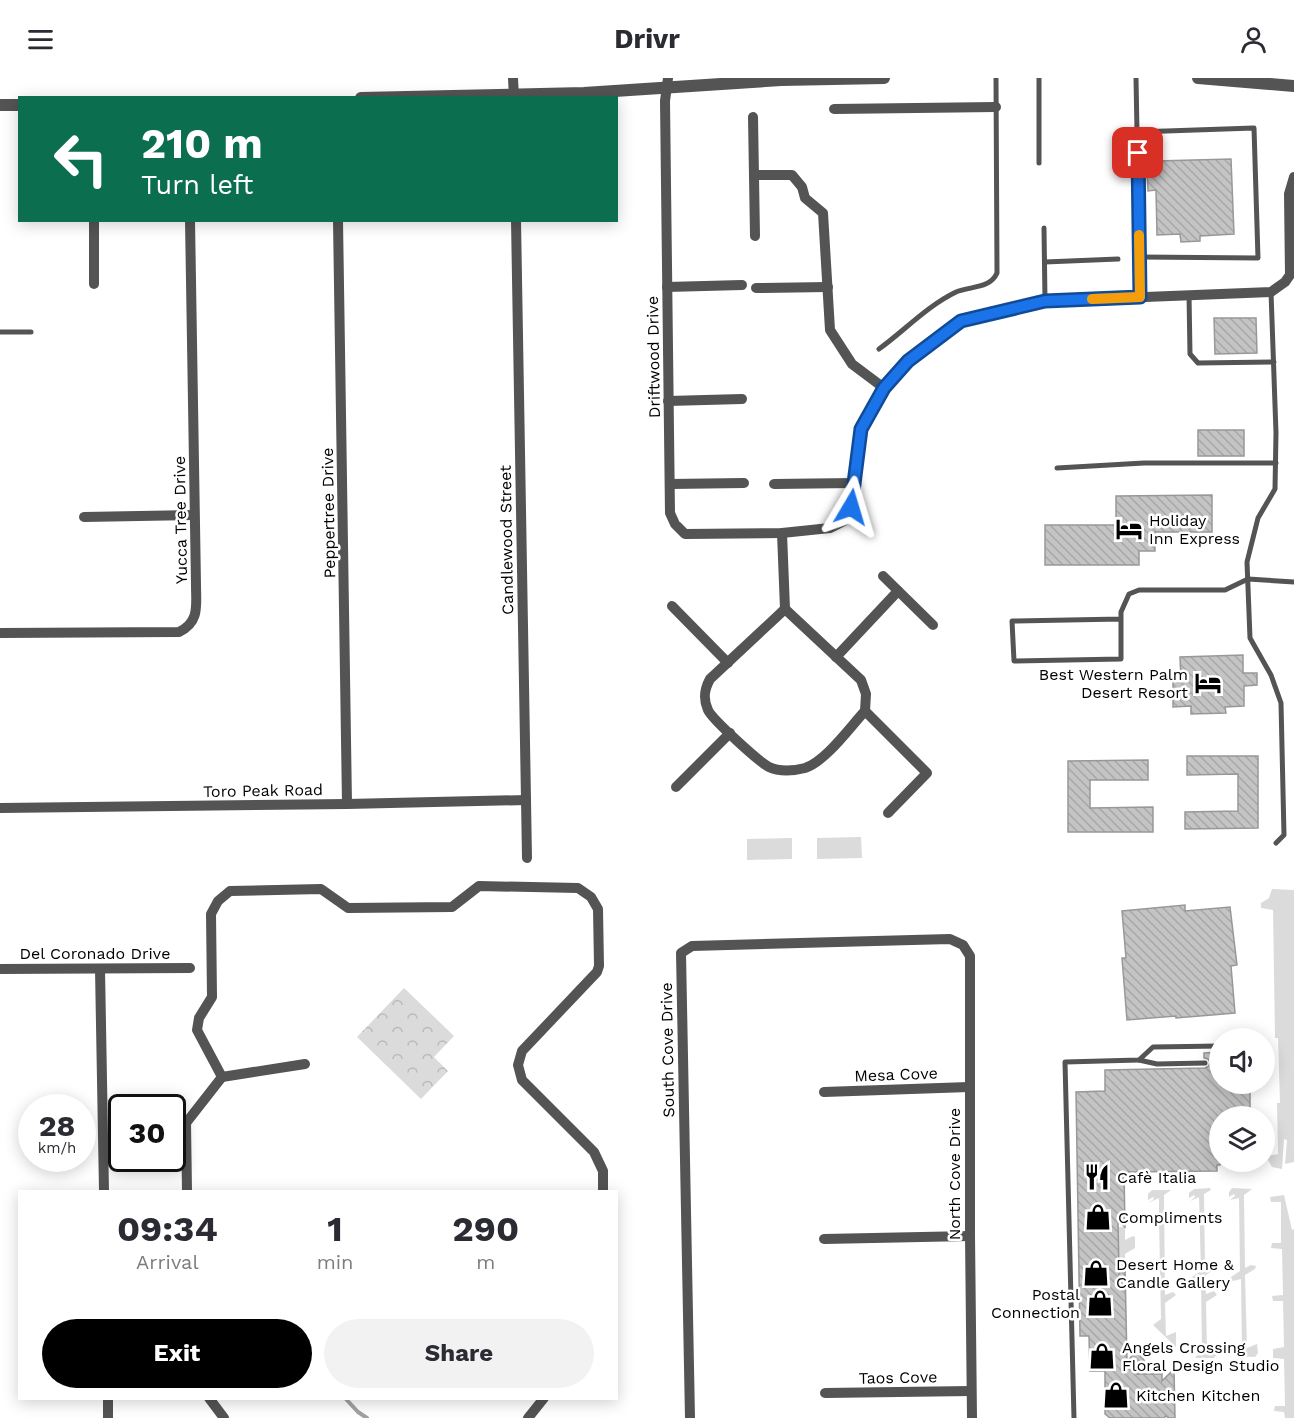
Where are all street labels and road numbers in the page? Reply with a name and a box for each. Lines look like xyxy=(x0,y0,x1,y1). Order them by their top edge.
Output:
street label: Driftwood Drive xyxy=(643,296,664,418)
street label: Peppertree Drive xyxy=(318,447,339,579)
street label: Yucca Tree Drive xyxy=(170,456,191,584)
street label: Candlewood Street xyxy=(496,465,517,615)
street label: Toro Peak Road xyxy=(203,780,323,801)
street label: Del Coronado Drive xyxy=(20,944,170,963)
street label: South Cove Drive xyxy=(657,982,678,1118)
street label: Mesa Cove xyxy=(854,1064,938,1085)
street label: North Cove Drive xyxy=(945,1108,964,1240)
street label: Taos Cove xyxy=(858,1367,938,1388)

